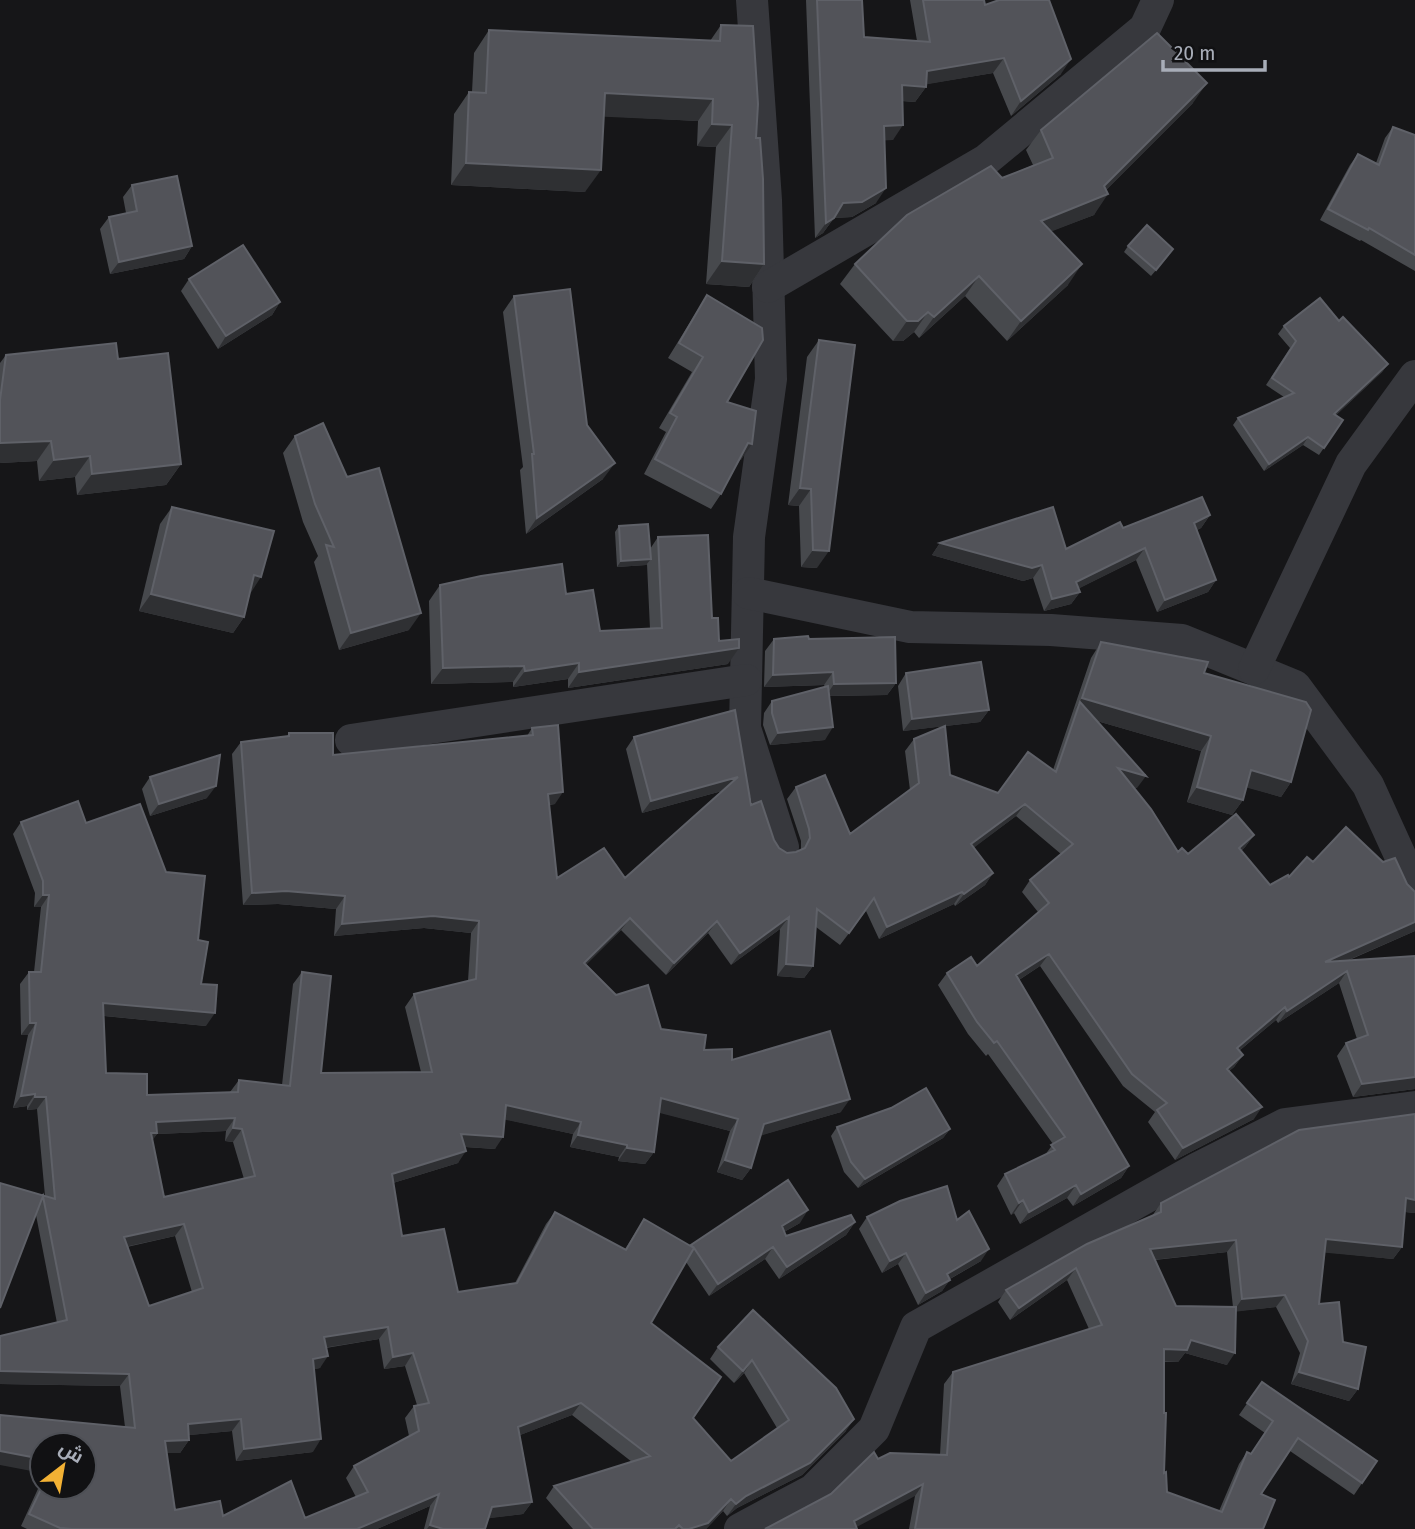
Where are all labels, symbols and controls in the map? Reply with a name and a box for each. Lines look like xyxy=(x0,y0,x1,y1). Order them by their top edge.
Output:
scale bar xyxy=(1163,28,1264,72)
text: 20 m xyxy=(1174,40,1215,66)
north arrow xyxy=(28,1431,98,1501)
text: ش xyxy=(55,1436,88,1468)

